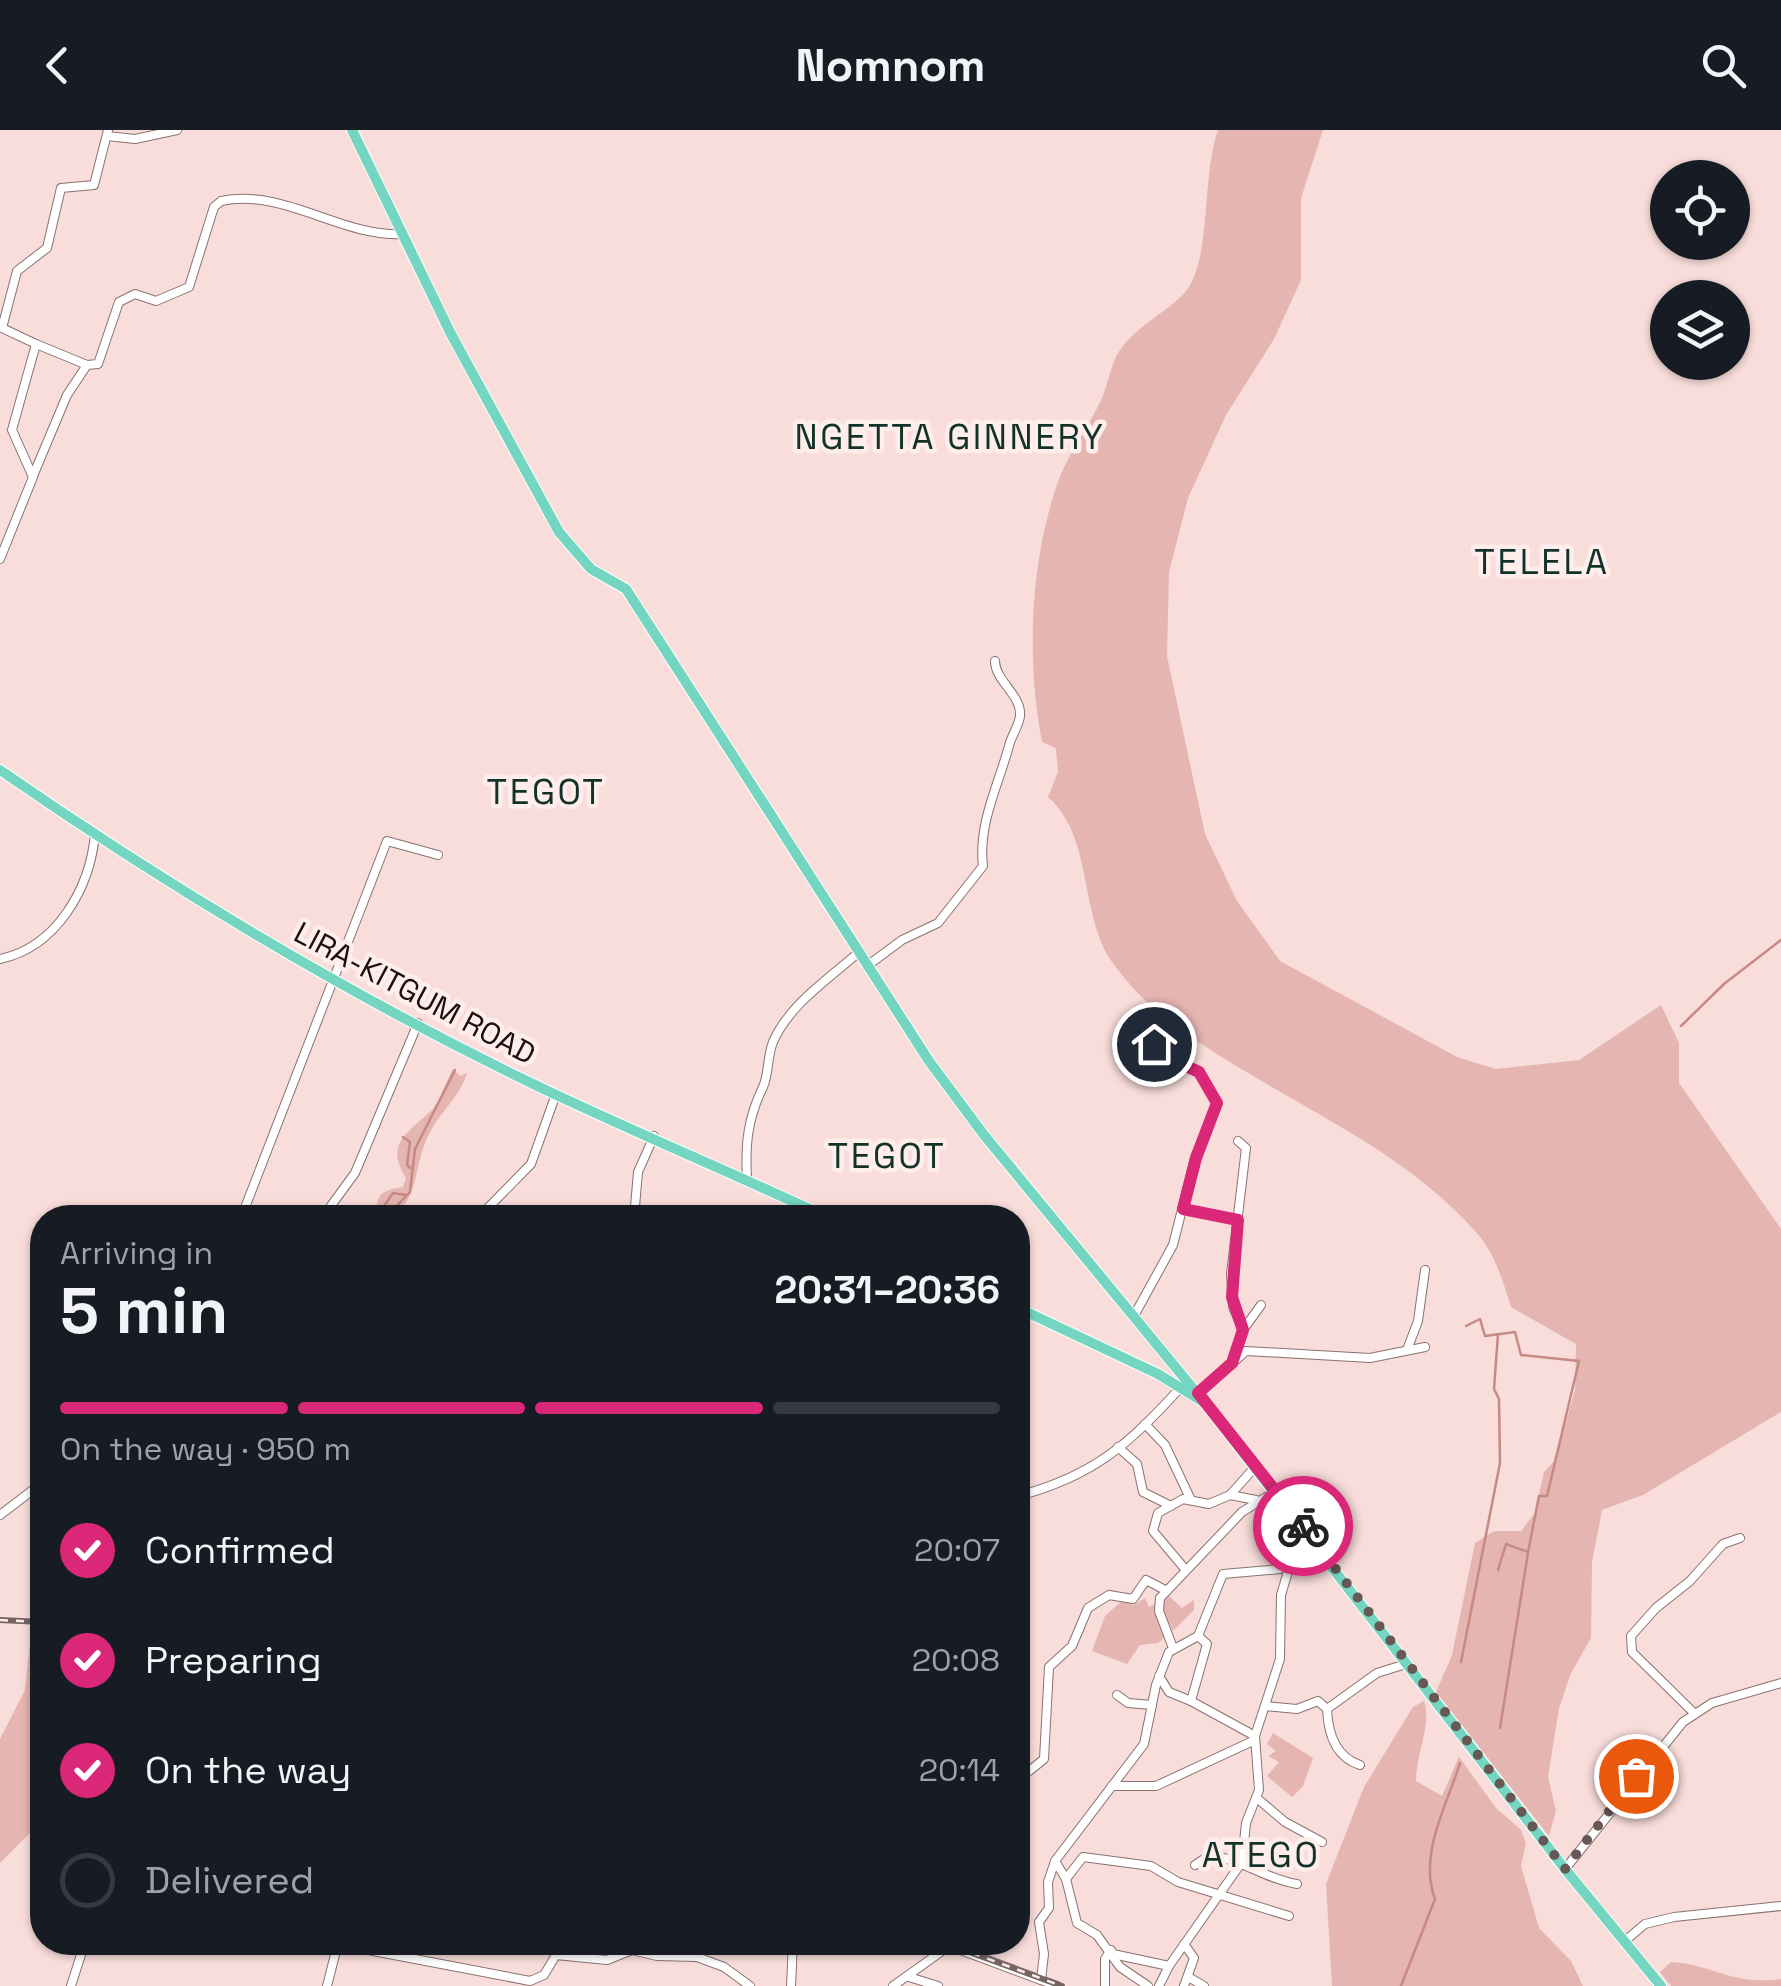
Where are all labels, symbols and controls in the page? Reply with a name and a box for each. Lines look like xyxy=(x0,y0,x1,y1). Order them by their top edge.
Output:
text: Nomnom xyxy=(796,37,985,94)
icon: back xyxy=(30,38,85,93)
icon: search xyxy=(1696,38,1751,93)
map controls xyxy=(1650,160,1750,380)
button: locate xyxy=(1650,160,1750,260)
button: layers xyxy=(1650,280,1750,380)
district label: NGETTA GINNERY xyxy=(795,415,1105,459)
district label: TELELA xyxy=(1474,540,1610,584)
district label: TEGOT xyxy=(487,770,605,814)
street label: LIRA-KITGUM ROAD xyxy=(287,913,543,1073)
pin xyxy=(1112,1002,1197,1087)
icon: home xyxy=(1127,1017,1182,1072)
district label: TEGOT xyxy=(828,1134,946,1178)
text: Arriving in xyxy=(60,1233,213,1273)
text: 20:31–20:36 xyxy=(775,1266,1000,1314)
text: 5 min xyxy=(60,1269,228,1352)
text: On the way · 950 m xyxy=(60,1429,351,1469)
courier xyxy=(1253,1476,1353,1576)
icon: bike xyxy=(1276,1499,1331,1554)
icon: check xyxy=(60,1523,115,1578)
text: Confirmed xyxy=(145,1526,335,1574)
text: 20:07 xyxy=(914,1530,1000,1570)
icon: check xyxy=(60,1633,115,1688)
text: Preparing xyxy=(145,1636,322,1684)
text: 20:08 xyxy=(912,1640,1000,1680)
pin xyxy=(1594,1734,1679,1819)
icon: check xyxy=(60,1743,115,1798)
text: On the way xyxy=(145,1746,351,1794)
icon: bag xyxy=(1609,1749,1664,1804)
text: 20:14 xyxy=(919,1750,1000,1790)
district label: ATEGO xyxy=(1202,1833,1320,1877)
text: Delivered xyxy=(145,1856,314,1904)

